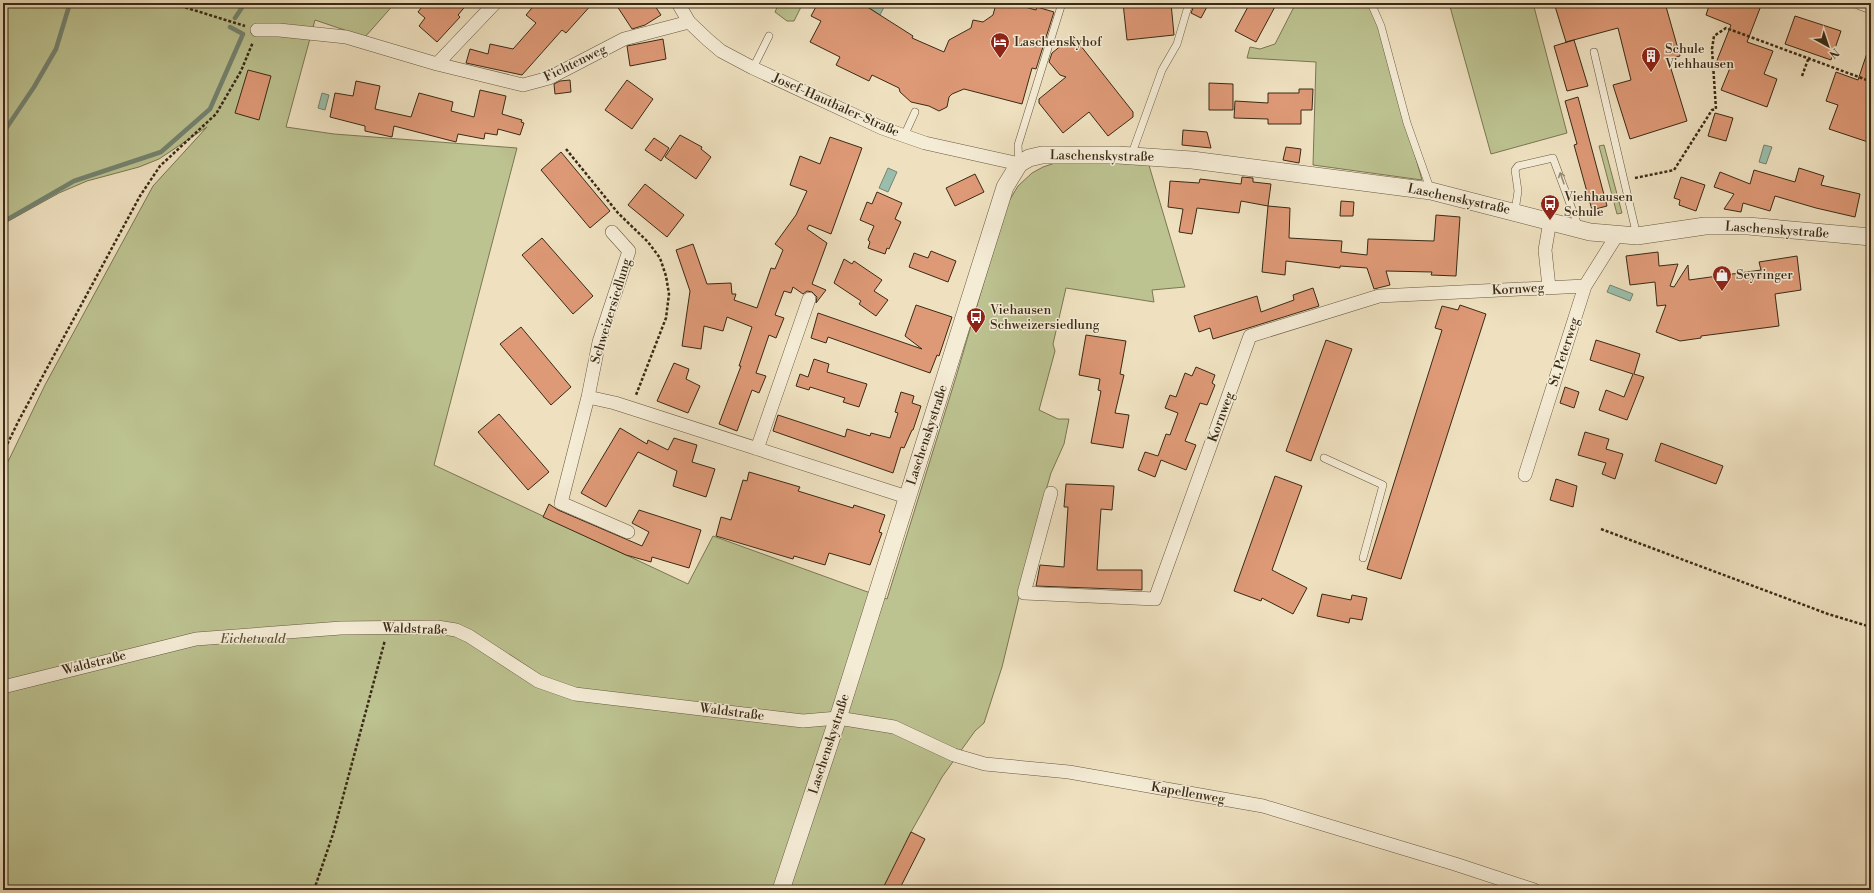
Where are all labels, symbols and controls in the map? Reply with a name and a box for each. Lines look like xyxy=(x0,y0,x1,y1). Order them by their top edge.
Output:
north arrow xyxy=(1808,26,1848,66)
hotel icon: Laschenskyhof xyxy=(989,31,1011,59)
place label: Laschenskyhof xyxy=(1014,34,1103,50)
street label: Fichtenweg xyxy=(541,41,609,85)
place label: Schule Viehhausen xyxy=(1664,41,1734,72)
building icon: Schule Viehhausen xyxy=(1640,45,1662,73)
text: N xyxy=(1826,45,1842,61)
street label: Josef-Hauthaler-Straße xyxy=(769,69,902,140)
street label: Laschenskystraße xyxy=(1050,147,1155,165)
one-way arrow xyxy=(1557,173,1565,185)
street label: Laschenskystraße xyxy=(1406,180,1512,218)
place label: Viehhausen Schule xyxy=(1563,189,1633,220)
bus stop icon: Viehhausen Schule xyxy=(1539,193,1561,221)
street label: Laschenskystraße xyxy=(1724,218,1830,242)
street label: Schweizersiedlung xyxy=(587,256,635,366)
shop icon: Seyringer xyxy=(1711,264,1733,292)
place label: Seyringer xyxy=(1736,267,1793,283)
street label: Kornweg xyxy=(1491,280,1545,298)
place label: Viehausen Schweizersiedlung xyxy=(989,302,1100,333)
bus stop icon: Viehausen Schweizersiedlung xyxy=(965,306,987,334)
street label: St. Peterweg xyxy=(1545,315,1583,389)
street label: Laschenskystraße xyxy=(903,382,951,487)
street label: Kornweg xyxy=(1205,389,1238,444)
street label: Waldstraße xyxy=(381,620,448,638)
park label: Eichetwald xyxy=(220,631,286,647)
street label: Waldstraße xyxy=(59,647,128,679)
street label: Laschenskystraße xyxy=(805,691,853,796)
street label: Waldstraße xyxy=(698,700,766,724)
street label: Kapellenweg xyxy=(1150,779,1226,807)

